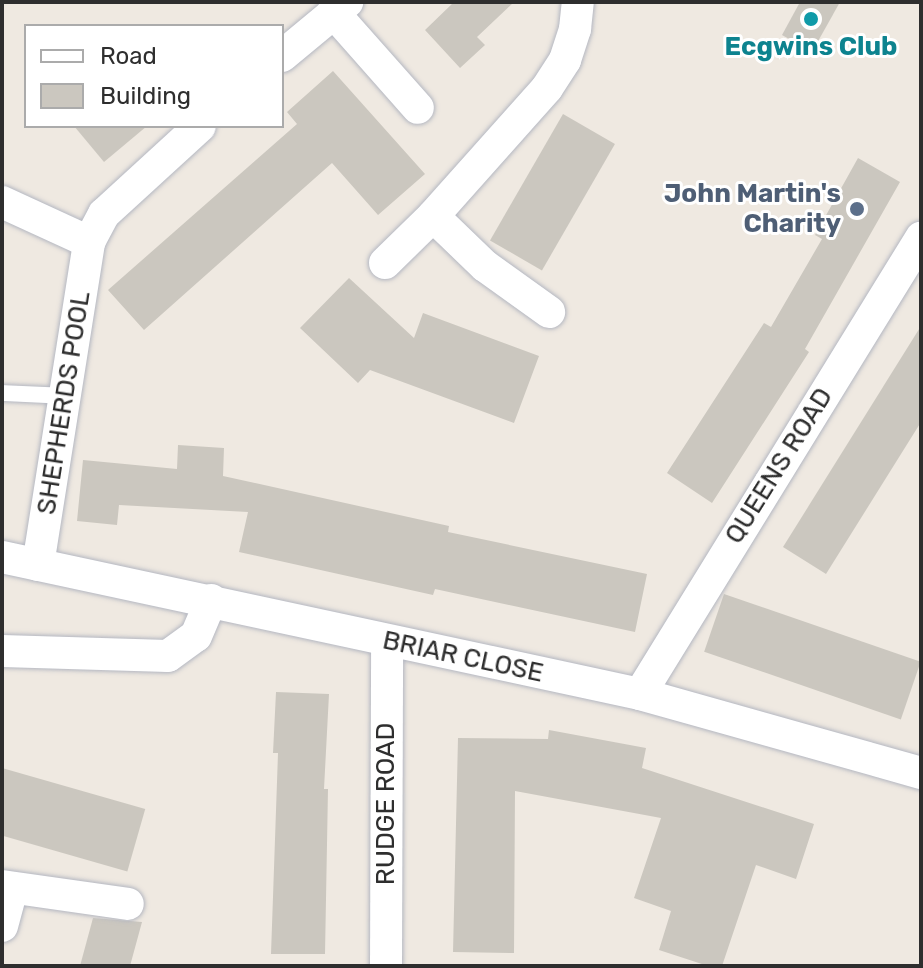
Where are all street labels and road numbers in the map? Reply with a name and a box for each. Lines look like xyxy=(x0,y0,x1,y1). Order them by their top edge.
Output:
street label: SHEPHERDS POOL xyxy=(31,289,97,517)
street label: QUEENS ROAD xyxy=(719,382,839,550)
street label: BRIAR CLOSE xyxy=(380,625,546,689)
street label: RUDGE ROAD xyxy=(370,723,402,885)

